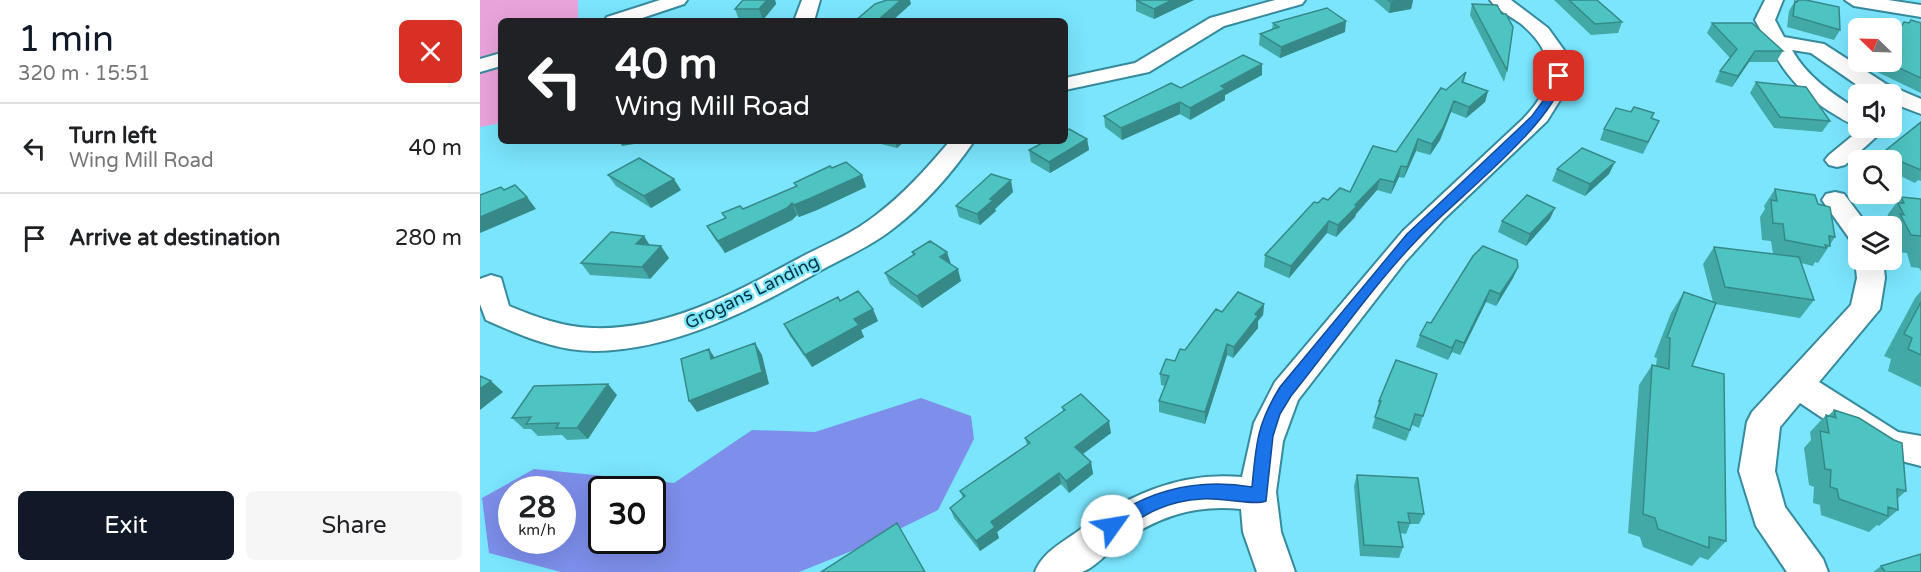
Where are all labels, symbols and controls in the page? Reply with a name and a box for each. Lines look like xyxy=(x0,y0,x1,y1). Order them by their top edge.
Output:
text: 1 min xyxy=(18,18,114,61)
north arrow xyxy=(1848,18,1902,72)
map controls xyxy=(1848,18,1902,270)
button: close xyxy=(399,20,462,83)
text: 40 m xyxy=(615,39,717,90)
icon: left xyxy=(516,42,594,120)
pin xyxy=(1533,50,1584,101)
icon: arrive xyxy=(1542,59,1575,92)
text: 320 m · 15:51 xyxy=(18,62,150,86)
button: sound xyxy=(1848,84,1902,138)
text: Wing Mill Road xyxy=(615,90,810,123)
text: Turn left xyxy=(69,123,157,149)
icon: left xyxy=(18,132,51,165)
text: 40 m xyxy=(408,135,462,161)
text: Wing Mill Road xyxy=(69,149,214,173)
button: search xyxy=(1848,150,1902,204)
button: layers xyxy=(1848,216,1902,270)
icon: arrive xyxy=(18,222,51,255)
text: Arrive at destination xyxy=(69,225,280,251)
text: 280 m xyxy=(395,225,462,251)
street label: Grogans Landing xyxy=(681,250,823,334)
speed limit sign: 30 xyxy=(588,476,666,554)
text: 28 xyxy=(518,489,556,526)
button: Exit xyxy=(18,491,234,560)
button: Share xyxy=(246,491,462,560)
position arrow xyxy=(1080,494,1144,558)
text: km/h xyxy=(518,521,556,539)

